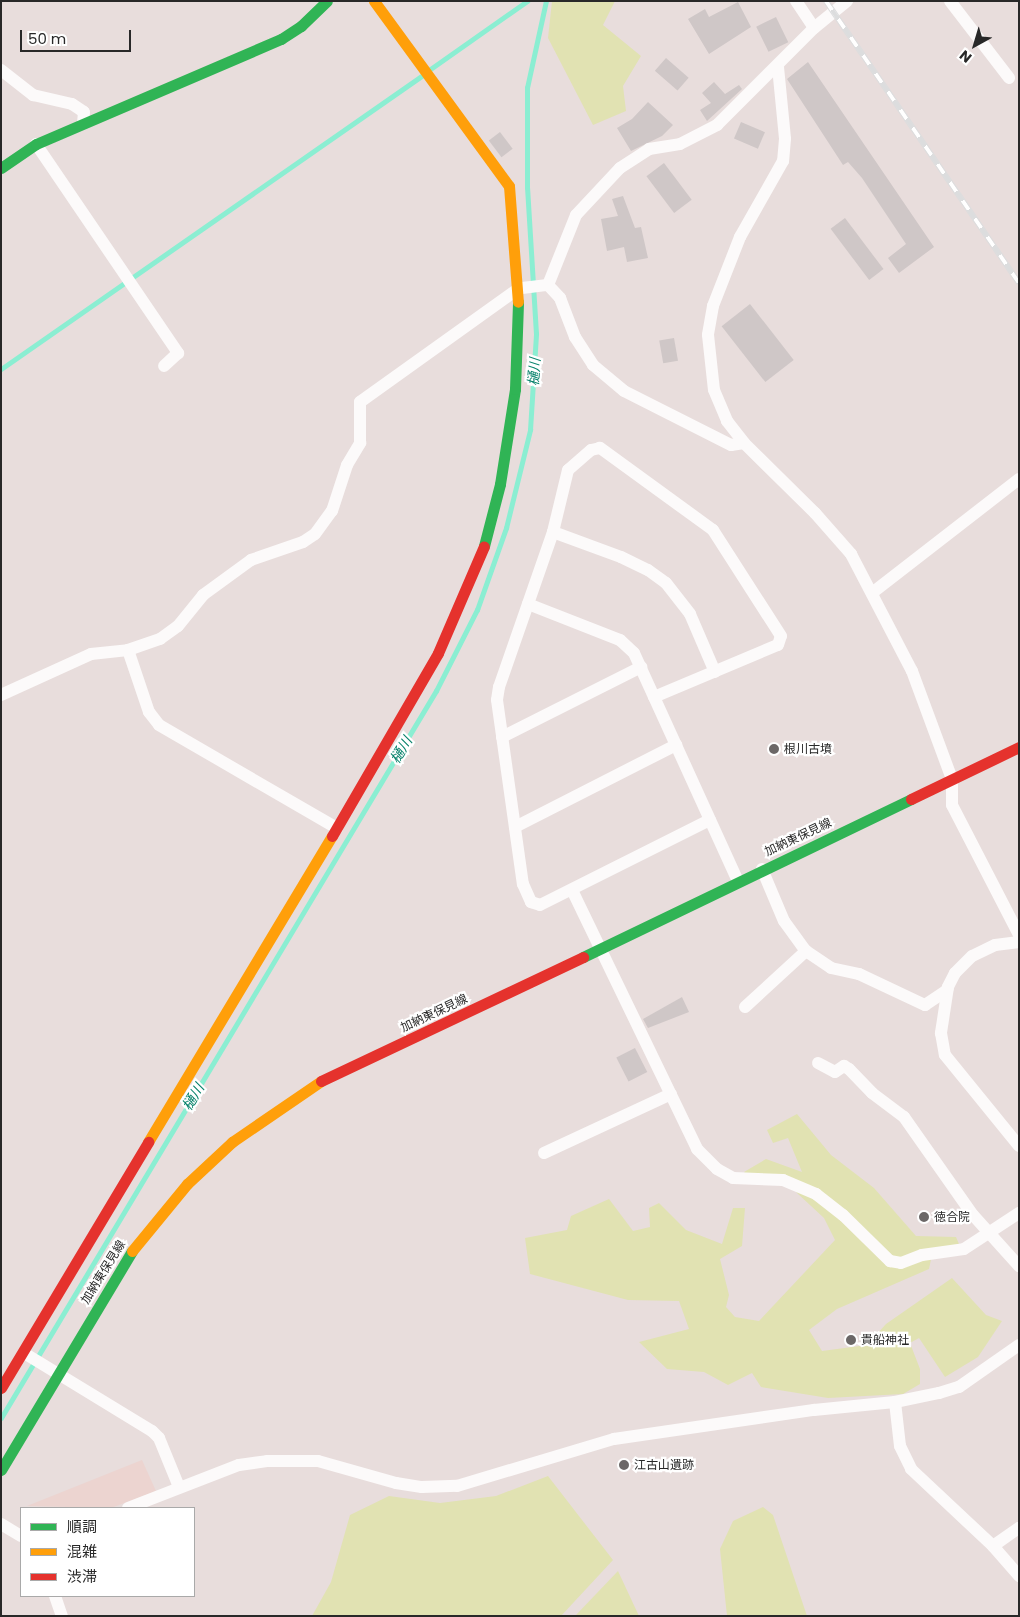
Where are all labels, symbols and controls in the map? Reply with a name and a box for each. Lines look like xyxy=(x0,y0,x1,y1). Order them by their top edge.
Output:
scale bar xyxy=(22,20,134,52)
north arrow xyxy=(950,20,1000,70)
text: 50 m xyxy=(28,28,66,49)
text: N xyxy=(955,46,976,68)
water label: 樋川 xyxy=(525,357,543,387)
water label: 樋川 xyxy=(387,734,415,766)
place label: 根川古墳 xyxy=(784,742,832,756)
marker: 根川古墳 xyxy=(768,743,780,755)
street label: 加納東保見線 xyxy=(762,815,834,859)
street label: 加納東保見線 xyxy=(398,991,470,1035)
water label: 樋川 xyxy=(179,1081,207,1113)
place label: 徳合院 xyxy=(934,1210,970,1224)
marker: 徳合院 xyxy=(918,1211,930,1223)
street label: 加納東保見線 xyxy=(78,1238,128,1306)
place label: 貴船神社 xyxy=(861,1333,909,1347)
marker: 貴船神社 xyxy=(845,1334,857,1346)
place label: 江古山遺跡 xyxy=(634,1458,694,1472)
marker: 江古山遺跡 xyxy=(618,1459,630,1471)
legend xyxy=(20,1507,195,1597)
text: 順調 xyxy=(67,1516,97,1537)
text: 混雑 xyxy=(67,1541,97,1562)
text: 渋滞 xyxy=(67,1566,97,1587)

